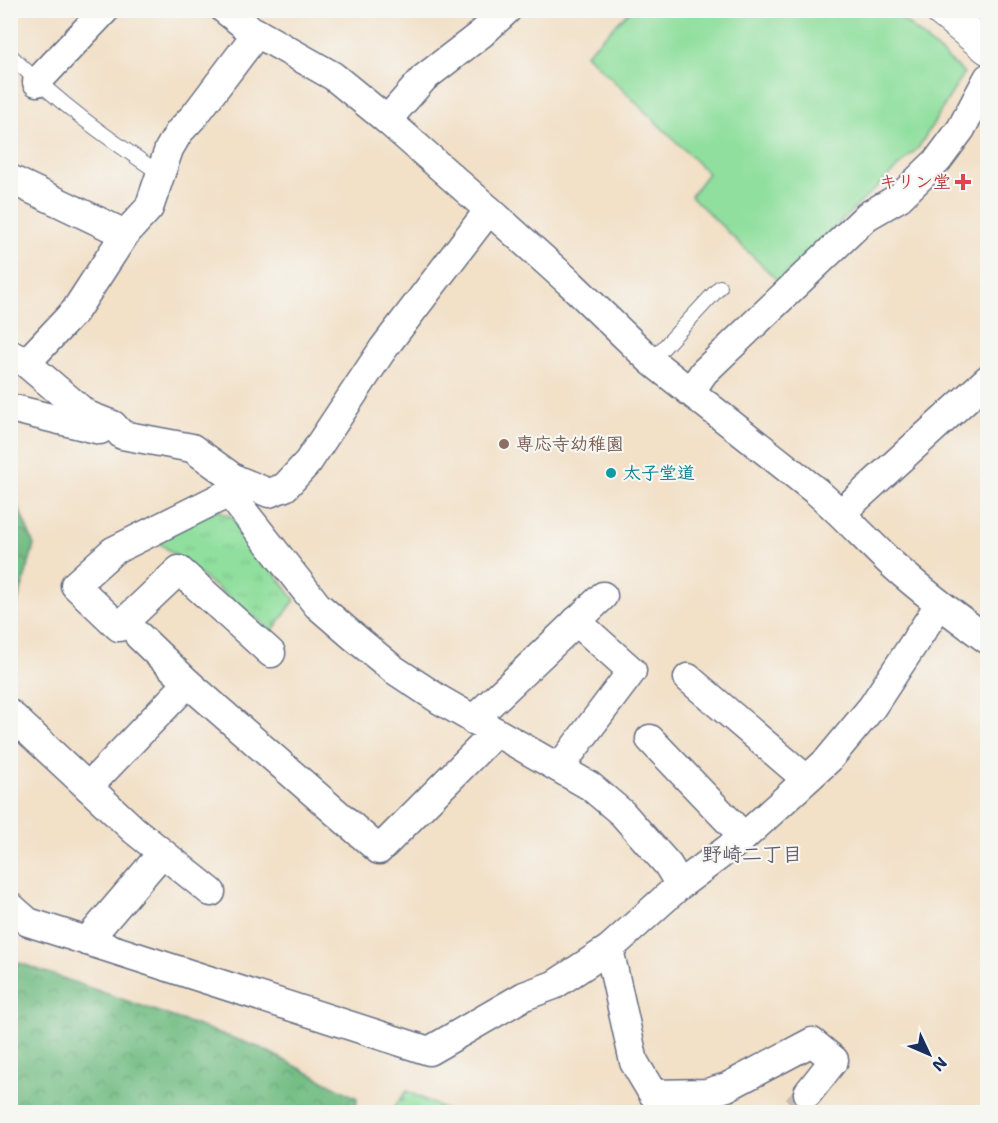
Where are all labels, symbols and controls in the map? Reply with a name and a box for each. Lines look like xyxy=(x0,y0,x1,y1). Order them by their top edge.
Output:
place label: キリン堂 xyxy=(879,170,951,194)
marker: キリン堂 xyxy=(956,175,970,189)
place label: 専応寺幼稚園 xyxy=(516,432,624,456)
marker: 専応寺幼稚園 xyxy=(497,437,511,451)
place label: 太子堂道 xyxy=(623,461,695,485)
marker: 太子堂道 xyxy=(604,466,618,480)
district label: 野崎二丁目 xyxy=(702,841,802,867)
north arrow xyxy=(899,1024,959,1084)
text: N xyxy=(927,1052,951,1076)

